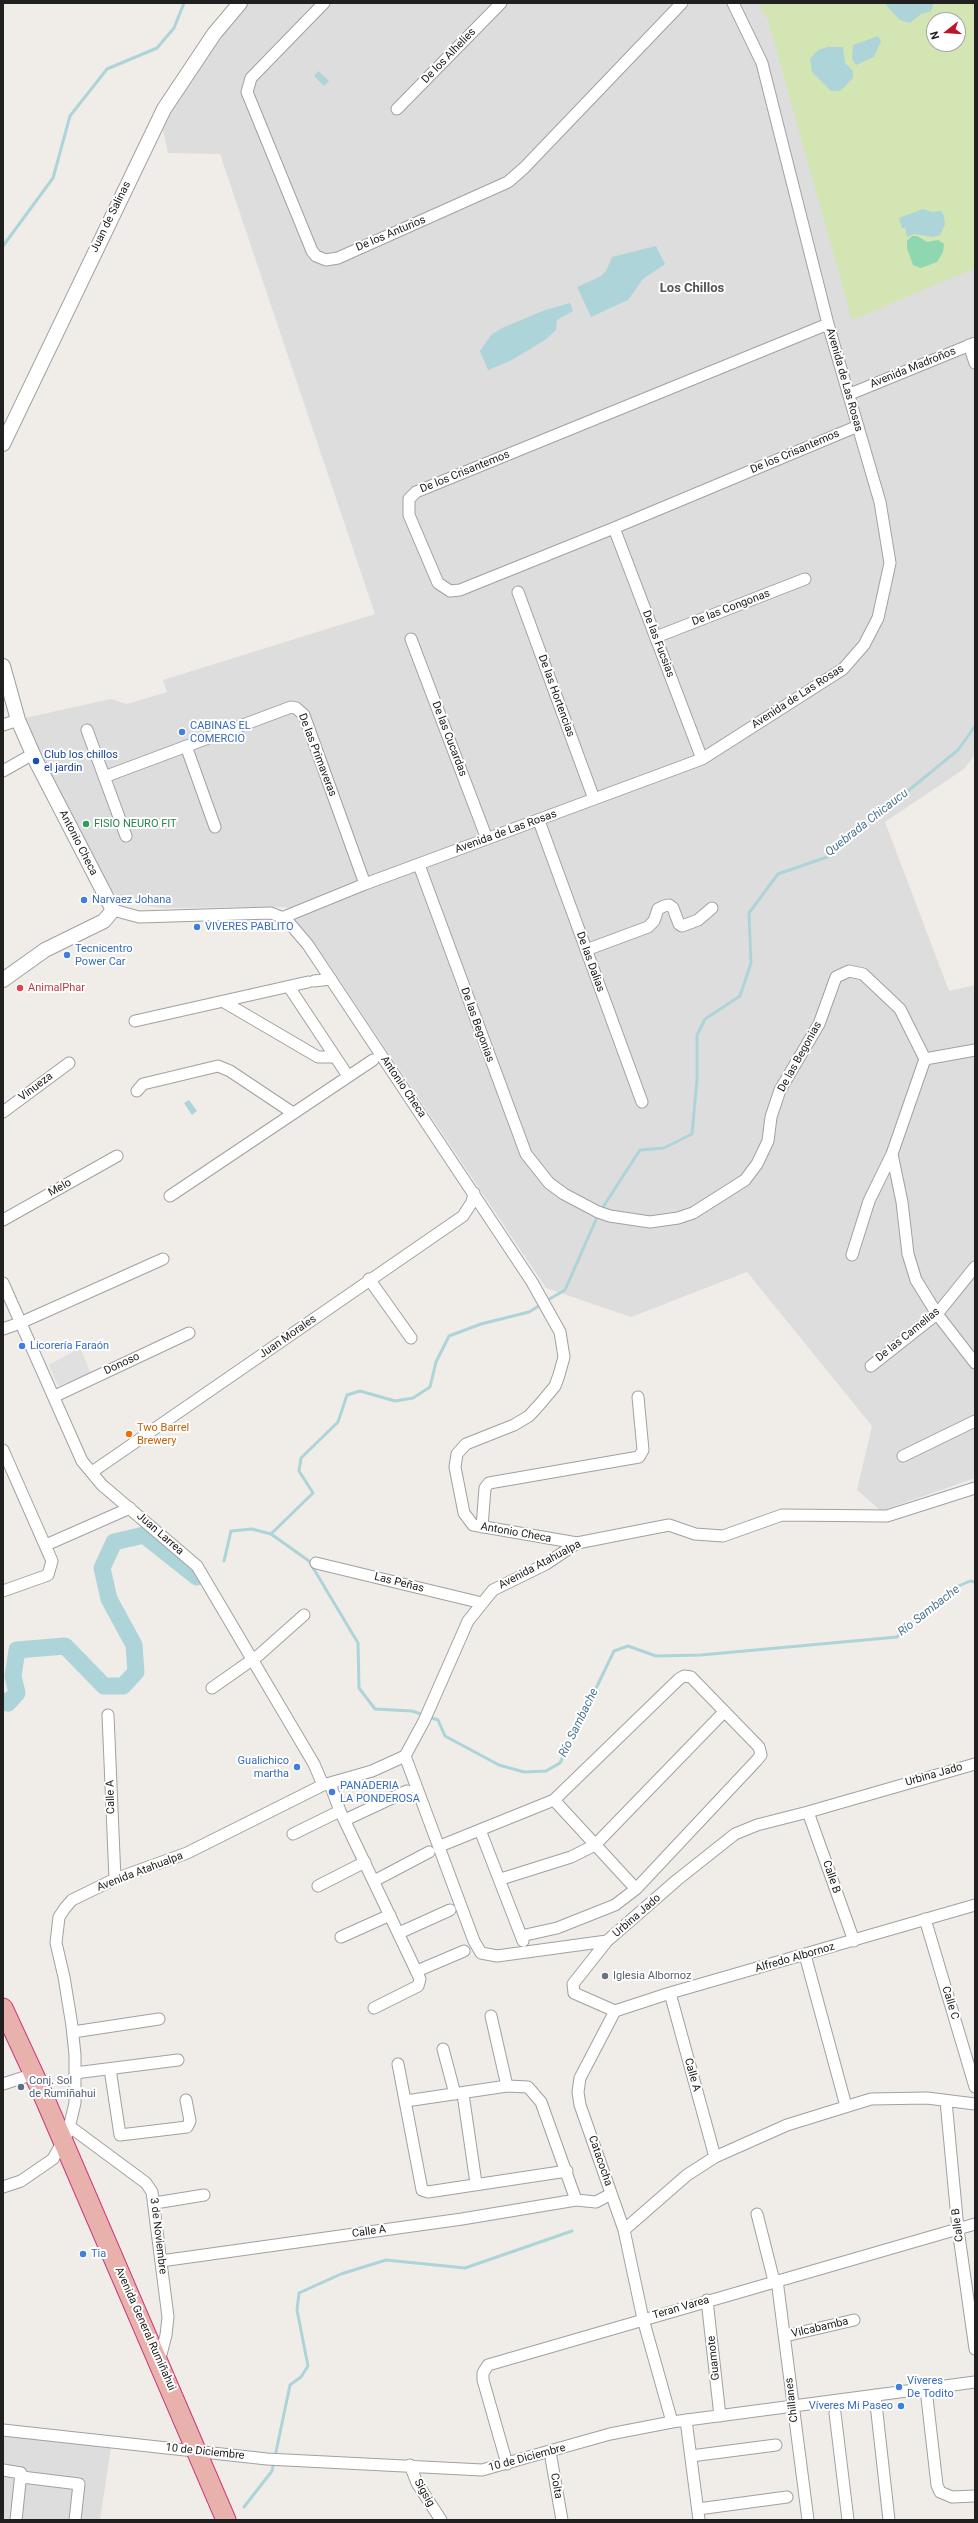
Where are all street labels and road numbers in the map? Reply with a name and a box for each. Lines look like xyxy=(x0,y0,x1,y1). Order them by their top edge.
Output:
street label: De los Alhelies xyxy=(419,26,479,86)
street label: Juan de Salinas xyxy=(88,179,134,255)
street label: De los Anturios xyxy=(354,213,428,255)
street label: Avenida de Las Rosas xyxy=(823,327,865,433)
street label: Avenida Madroños xyxy=(868,345,958,391)
street label: De los Crisantemos xyxy=(748,427,842,477)
street label: De los Crisantemos xyxy=(418,448,512,496)
street label: De las Congonas xyxy=(690,587,772,629)
street label: De las Fucsias xyxy=(639,609,677,679)
street label: De las Hortencias xyxy=(535,653,577,739)
street label: Avenida de Las Rosas xyxy=(749,662,847,732)
street label: De las Cucardas xyxy=(429,700,469,778)
street label: De las Primaveras xyxy=(295,712,339,798)
street label: Avenida de Las Rosas xyxy=(453,807,559,857)
street label: Antonio Checa xyxy=(56,808,100,878)
street label: De las Dalias xyxy=(573,930,607,994)
street label: De las Begonias xyxy=(457,986,497,1064)
street label: De las Begonias xyxy=(775,1020,825,1094)
street label: Antonio Checa xyxy=(378,1054,428,1120)
street label: Vinueza xyxy=(16,1070,56,1104)
street label: Melo xyxy=(46,1176,74,1200)
street label: De las Camelias xyxy=(873,1305,943,1365)
street label: Juan Morales xyxy=(257,1313,319,1361)
street label: Donoso xyxy=(102,1350,142,1378)
street label: Juan Larrea xyxy=(134,1510,186,1558)
street label: Antonio Checa xyxy=(480,1520,552,1546)
street label: Avenida Atahualpa xyxy=(497,1538,583,1592)
street label: Las Peñas xyxy=(373,1570,425,1596)
street label: Urbina Jado xyxy=(904,1761,964,1789)
street label: Calle A xyxy=(104,1780,118,1814)
street label: Avenida Atahualpa xyxy=(95,1849,185,1895)
street label: Calle B xyxy=(819,1859,843,1895)
street label: Urbina Jado xyxy=(610,1892,664,1940)
street label: Alfredo Albornoz xyxy=(754,1940,836,1976)
street label: Calle C xyxy=(939,1985,961,2021)
street label: Calle A xyxy=(681,2057,703,2093)
street label: Catacocha xyxy=(585,2134,615,2188)
street label: 3 de Noviembre xyxy=(147,2197,169,2275)
street label: Calle B xyxy=(949,2207,967,2243)
street label: Calle A xyxy=(351,2223,387,2241)
street label: Avenida General Rumiñahui xyxy=(112,2265,178,2393)
street label: Teran Varea xyxy=(651,2294,711,2322)
street label: Vilcabamba xyxy=(790,2315,850,2341)
street label: Guamote xyxy=(705,2335,723,2381)
street label: Chillanes xyxy=(783,2377,801,2423)
street label: 10 de Diciembre xyxy=(165,2441,245,2463)
street label: 10 de Diciembre xyxy=(487,2441,567,2475)
street label: Colta xyxy=(547,2472,565,2500)
street label: Sigsig xyxy=(411,2477,437,2509)

